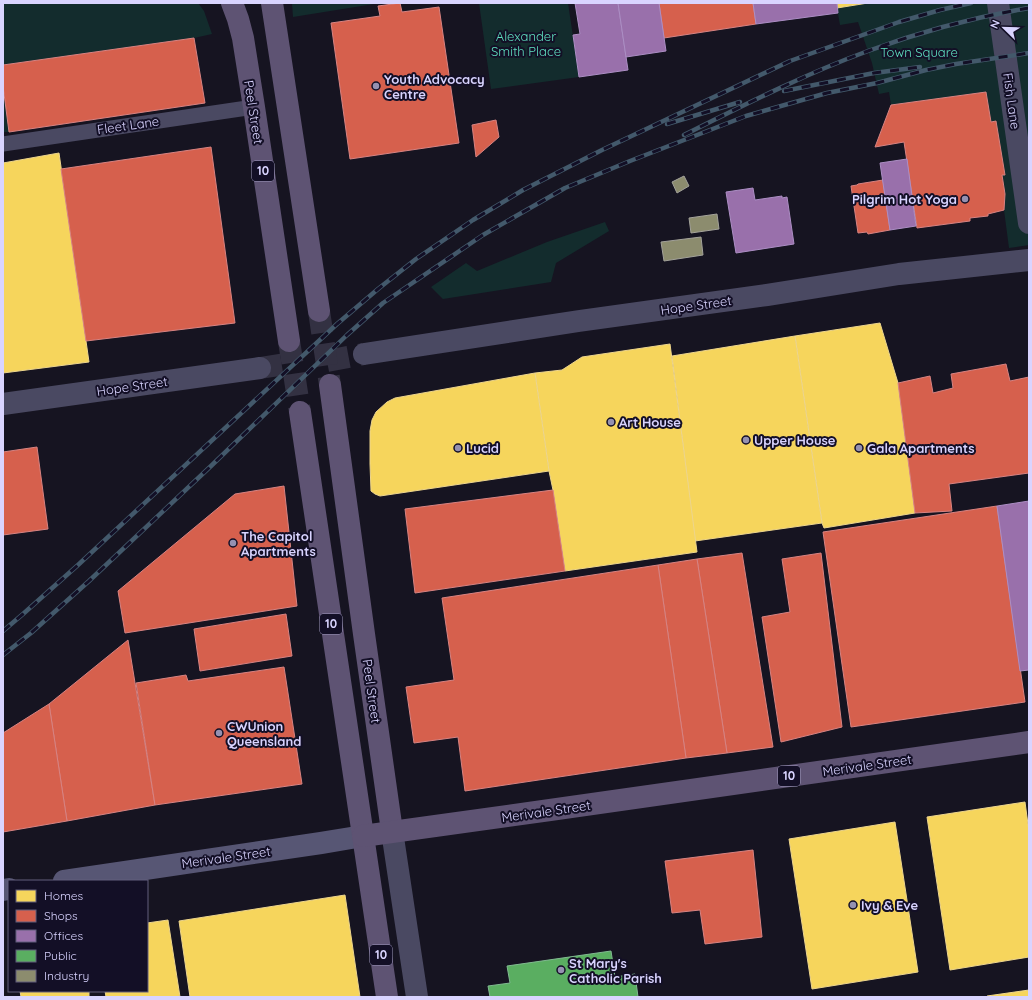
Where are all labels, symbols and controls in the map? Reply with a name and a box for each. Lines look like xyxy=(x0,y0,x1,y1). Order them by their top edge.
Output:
north arrow xyxy=(984,8,1024,48)
text: N xyxy=(987,18,1003,31)
park label: Alexander Smith Place xyxy=(491,28,561,59)
park label: Town Square xyxy=(880,44,958,60)
place label: Youth Advocacy Centre xyxy=(384,71,485,102)
street label: Fish Lane xyxy=(1000,72,1024,130)
street label: Peel Street xyxy=(241,79,267,145)
marker: Youth Advocacy Centre xyxy=(371,81,381,91)
street label: Fleet Lane xyxy=(96,113,160,137)
road number: 10 xyxy=(252,161,274,181)
place label: Pilgrim Hot Yoga xyxy=(852,191,957,207)
marker: Pilgrim Hot Yoga xyxy=(960,194,970,204)
street label: Hope Street xyxy=(659,292,733,318)
street label: Hope Street xyxy=(95,373,169,399)
place label: Art House xyxy=(619,414,681,430)
marker: Art House xyxy=(606,417,616,427)
place label: Upper House xyxy=(754,432,836,448)
marker: Upper House xyxy=(741,435,751,445)
place label: Lucid xyxy=(466,440,499,456)
place label: Gala Apartments xyxy=(867,440,975,456)
marker: Lucid xyxy=(453,443,463,453)
marker: Gala Apartments xyxy=(854,443,864,453)
place label: The Capitol Apartments xyxy=(241,528,316,559)
marker: The Capitol Apartments xyxy=(228,538,238,548)
road number: 10 xyxy=(320,614,342,634)
street label: Peel Street xyxy=(360,658,384,724)
place label: CWUnion Queensland xyxy=(227,718,301,749)
marker: CWUnion Queensland xyxy=(214,728,224,738)
street label: Merivale Street xyxy=(821,751,913,779)
road number: 10 xyxy=(778,766,800,786)
street label: Merivale Street xyxy=(500,797,592,825)
street label: Merivale Street xyxy=(180,843,272,871)
legend xyxy=(8,880,148,992)
text: Homes xyxy=(44,888,84,903)
place label: Ivy & Eve xyxy=(861,897,918,913)
marker: Ivy & Eve xyxy=(848,900,858,910)
text: Shops xyxy=(44,908,78,923)
text: Offices xyxy=(44,928,83,943)
road number: 10 xyxy=(370,945,392,965)
text: Public xyxy=(44,948,77,963)
place label: St Mary's Catholic Parish xyxy=(569,955,662,986)
marker: St Mary's Catholic Parish xyxy=(556,965,566,975)
text: Industry xyxy=(44,968,89,983)

